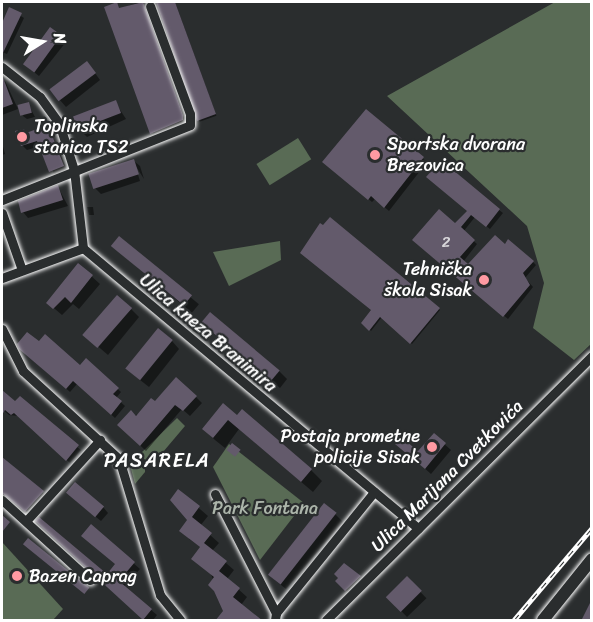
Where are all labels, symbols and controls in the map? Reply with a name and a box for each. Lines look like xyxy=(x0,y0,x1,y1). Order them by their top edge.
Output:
north arrow xyxy=(12,12,72,72)
text: N xyxy=(45,30,75,47)
place label: Toplinska stanica TS2 xyxy=(34,116,128,158)
marker: Toplinska stanica TS2 xyxy=(15,130,29,144)
place label: Sportska dvorana Brezovica xyxy=(387,134,525,176)
marker: Sportska dvorana Brezovica xyxy=(368,148,382,162)
house number: 2 xyxy=(442,234,450,252)
place label: Tehnička škola Sisak xyxy=(383,259,472,302)
street label: Ulica kneza Branimira xyxy=(135,269,281,397)
marker: Tehnička škola Sisak xyxy=(477,273,491,287)
street label: Ulica Marijana Cvetkovića xyxy=(367,396,527,556)
place label: Postaja prometne policije Sisak xyxy=(280,426,420,468)
marker: Postaja prometne policije Sisak xyxy=(425,440,439,454)
district label: PASARELA xyxy=(104,448,210,472)
park label: Park Fontana xyxy=(212,497,318,519)
place label: Bazen Caprag xyxy=(29,565,137,587)
marker: Bazen Caprag xyxy=(10,569,24,583)

